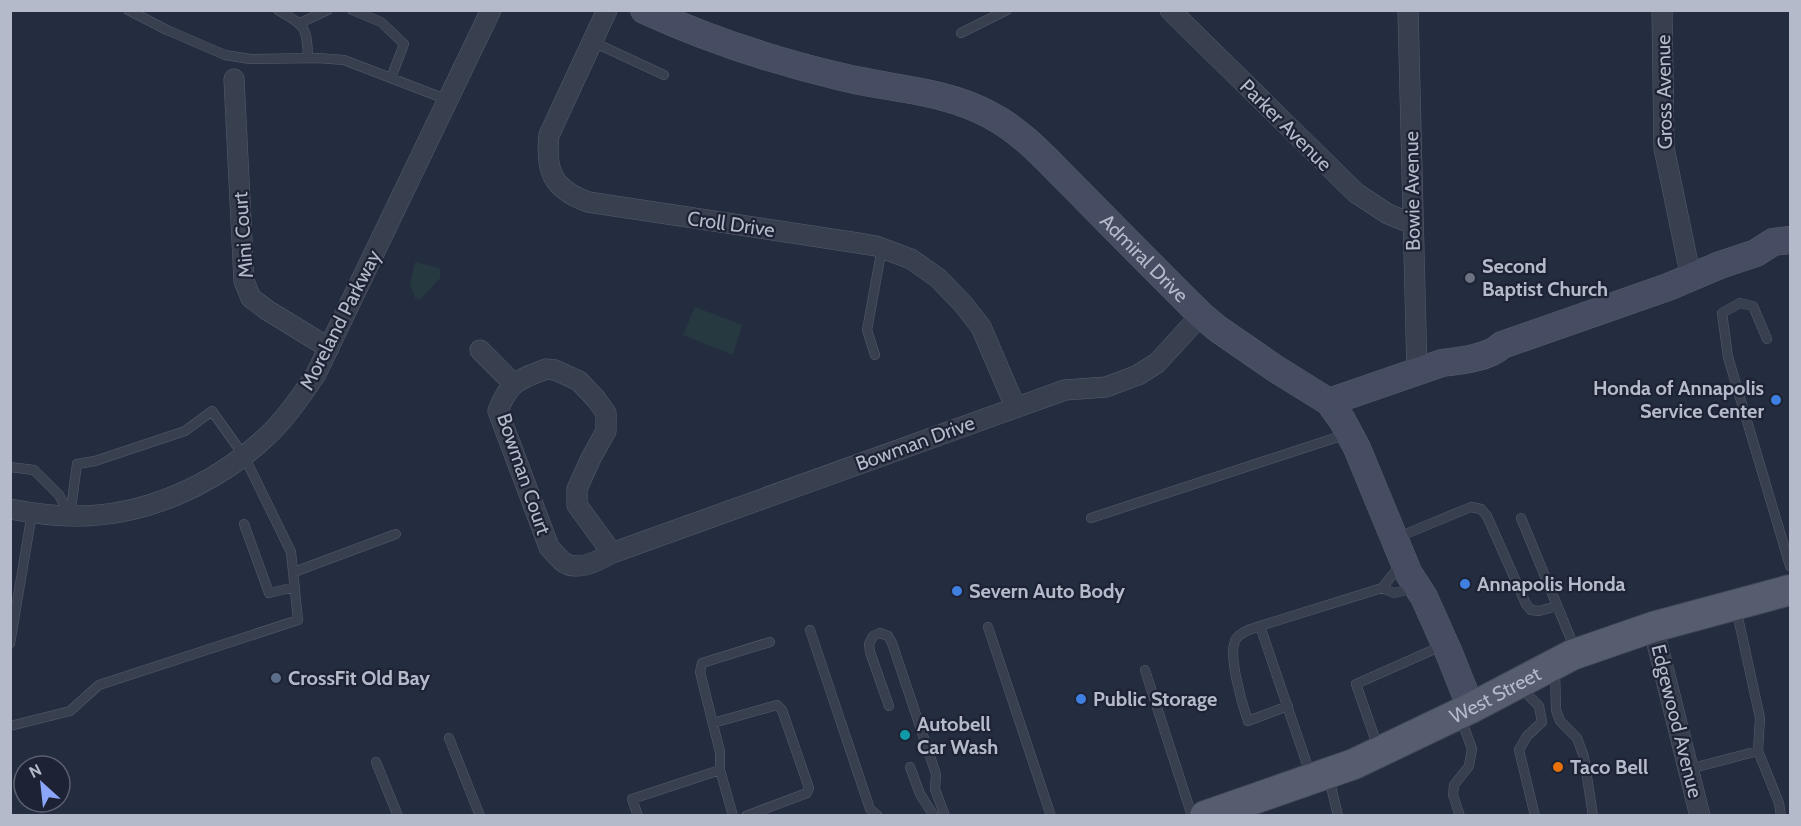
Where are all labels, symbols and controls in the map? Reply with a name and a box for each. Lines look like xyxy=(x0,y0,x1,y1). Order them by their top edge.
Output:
street label: Gross Avenue xyxy=(1651,34,1677,150)
street label: Parker Avenue xyxy=(1235,74,1337,176)
street label: Bowie Avenue xyxy=(1399,131,1425,251)
street label: Mini Court xyxy=(228,191,258,279)
street label: Croll Drive xyxy=(686,206,776,242)
street label: Admiral Drive xyxy=(1095,209,1193,307)
street label: Moreland Parkway xyxy=(294,246,386,394)
place label: Second Baptist Church xyxy=(1482,254,1608,301)
marker: Second Baptist Church xyxy=(1463,271,1477,285)
place label: Honda of Annapolis Service Center xyxy=(1593,376,1764,423)
marker: Honda of Annapolis Service Center xyxy=(1769,393,1783,407)
street label: Bowman Court xyxy=(492,410,556,538)
street label: Bowman Drive xyxy=(852,410,978,476)
place label: Annapolis Honda xyxy=(1477,572,1626,596)
marker: Annapolis Honda xyxy=(1458,577,1472,591)
place label: Severn Auto Body xyxy=(969,579,1125,603)
marker: Severn Auto Body xyxy=(950,584,964,598)
street label: Edgewood Avenue xyxy=(1646,642,1708,800)
street label: West Street xyxy=(1446,661,1545,728)
place label: CrossFit Old Bay xyxy=(288,666,430,690)
marker: CrossFit Old Bay xyxy=(269,671,283,685)
place label: Public Storage xyxy=(1093,687,1217,711)
marker: Public Storage xyxy=(1074,692,1088,706)
place label: Autobell Car Wash xyxy=(917,712,998,759)
marker: Autobell Car Wash xyxy=(898,728,912,742)
north arrow xyxy=(12,754,72,814)
place label: Taco Bell xyxy=(1570,755,1648,779)
text: N xyxy=(26,760,45,782)
marker: Taco Bell xyxy=(1551,760,1565,774)

